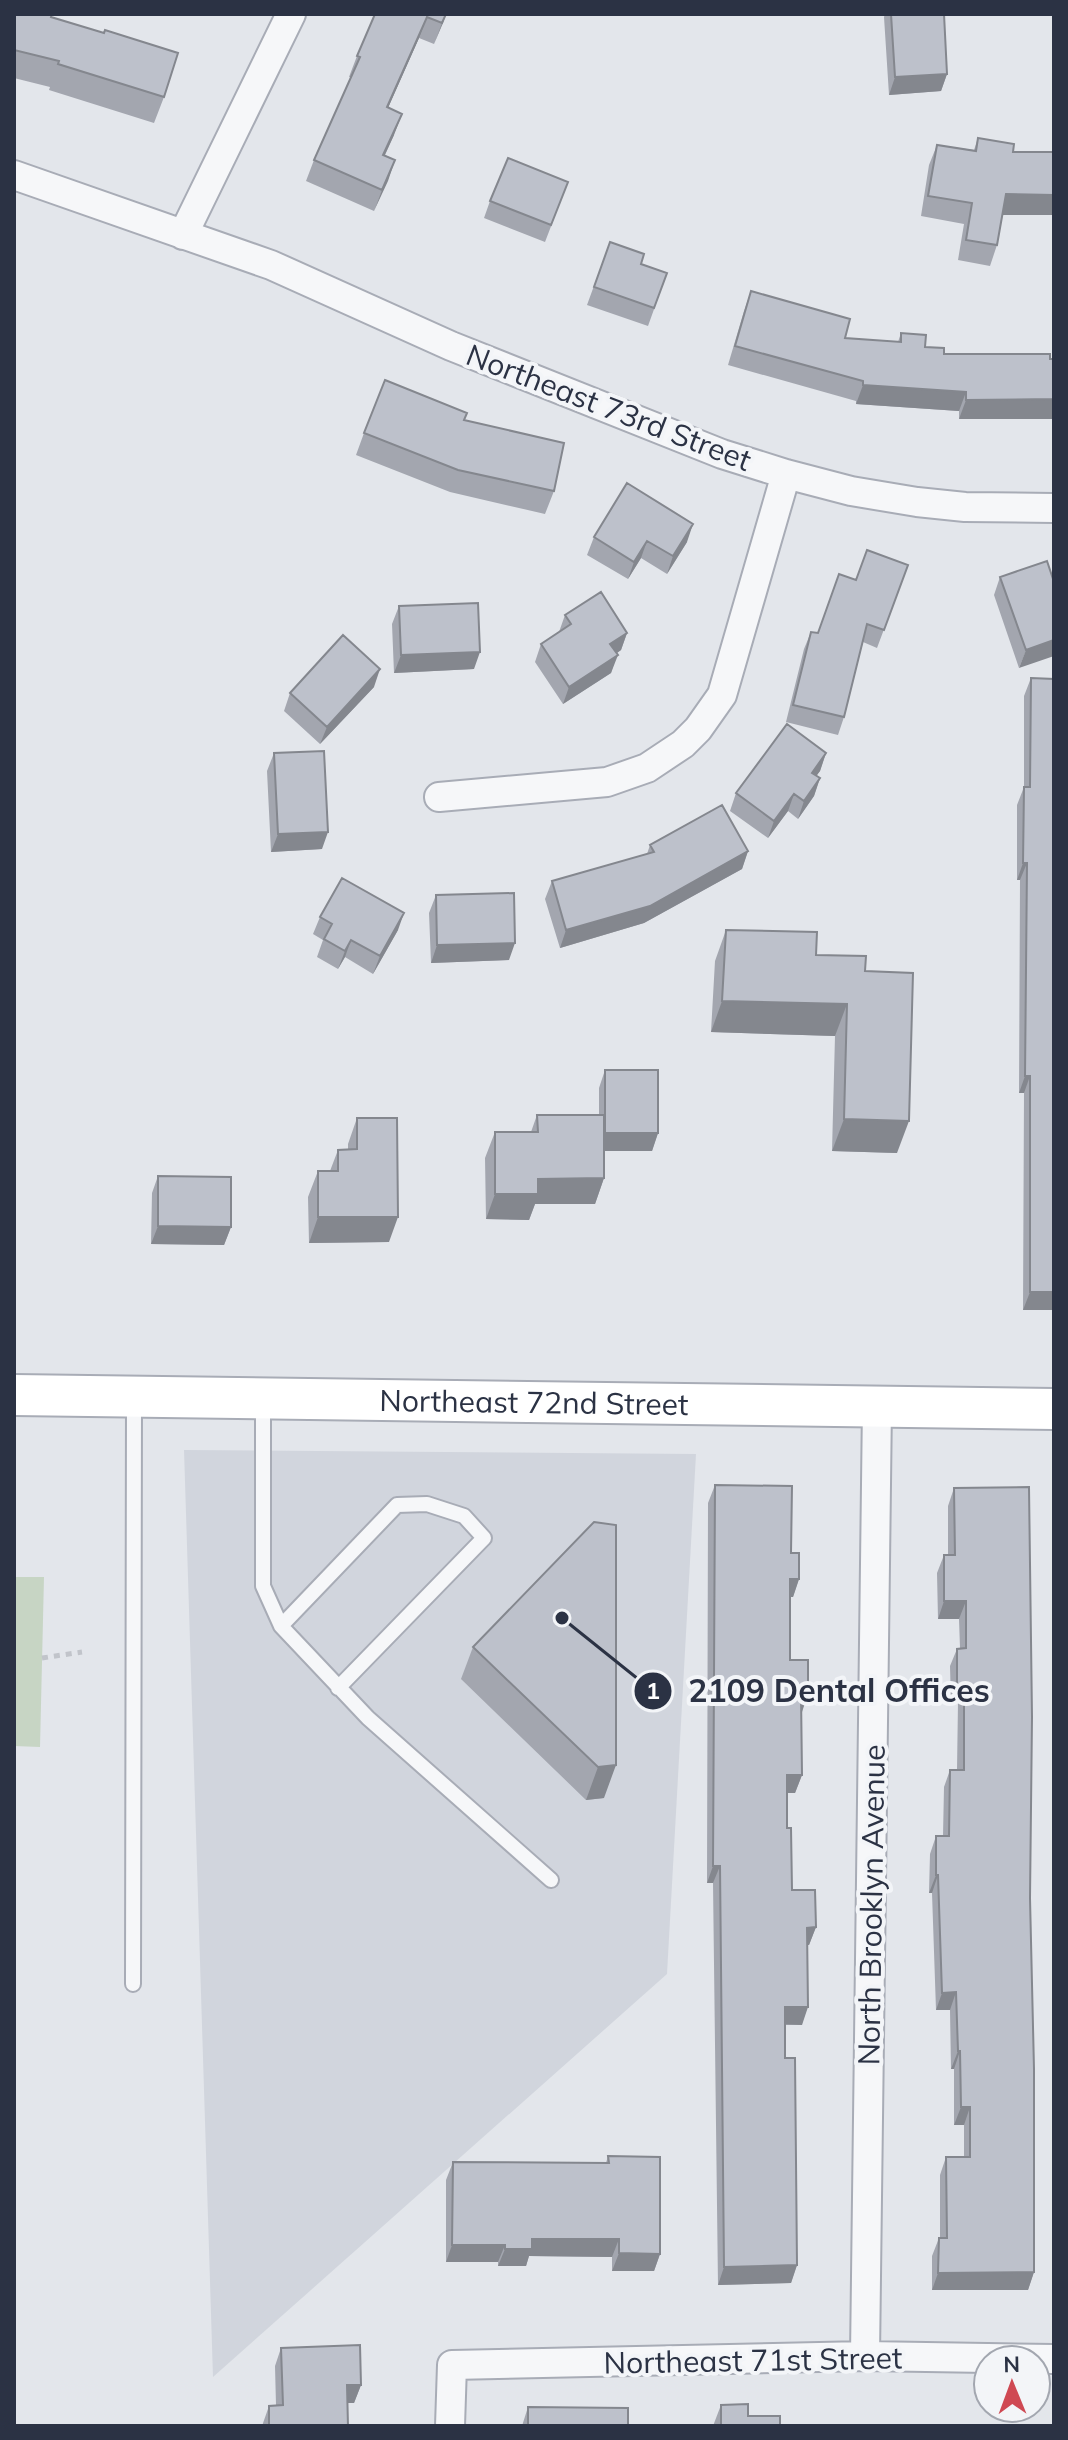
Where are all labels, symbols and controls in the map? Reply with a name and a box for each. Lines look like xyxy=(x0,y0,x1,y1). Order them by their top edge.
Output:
street label: Northeast 73rd Street xyxy=(461,335,757,479)
street label: Northeast 72nd Street xyxy=(379,1381,689,1423)
callout: 2109 Dental Offices xyxy=(633,1663,1006,1719)
text: 2109 Dental Offices xyxy=(688,1670,990,1710)
text: 1 xyxy=(646,1675,660,1705)
street label: North Brooklyn Avenue xyxy=(849,1744,893,2066)
street label: Northeast 71st Street xyxy=(603,2338,903,2382)
north arrow xyxy=(972,2344,1052,2424)
text: N xyxy=(1003,2350,1020,2378)

